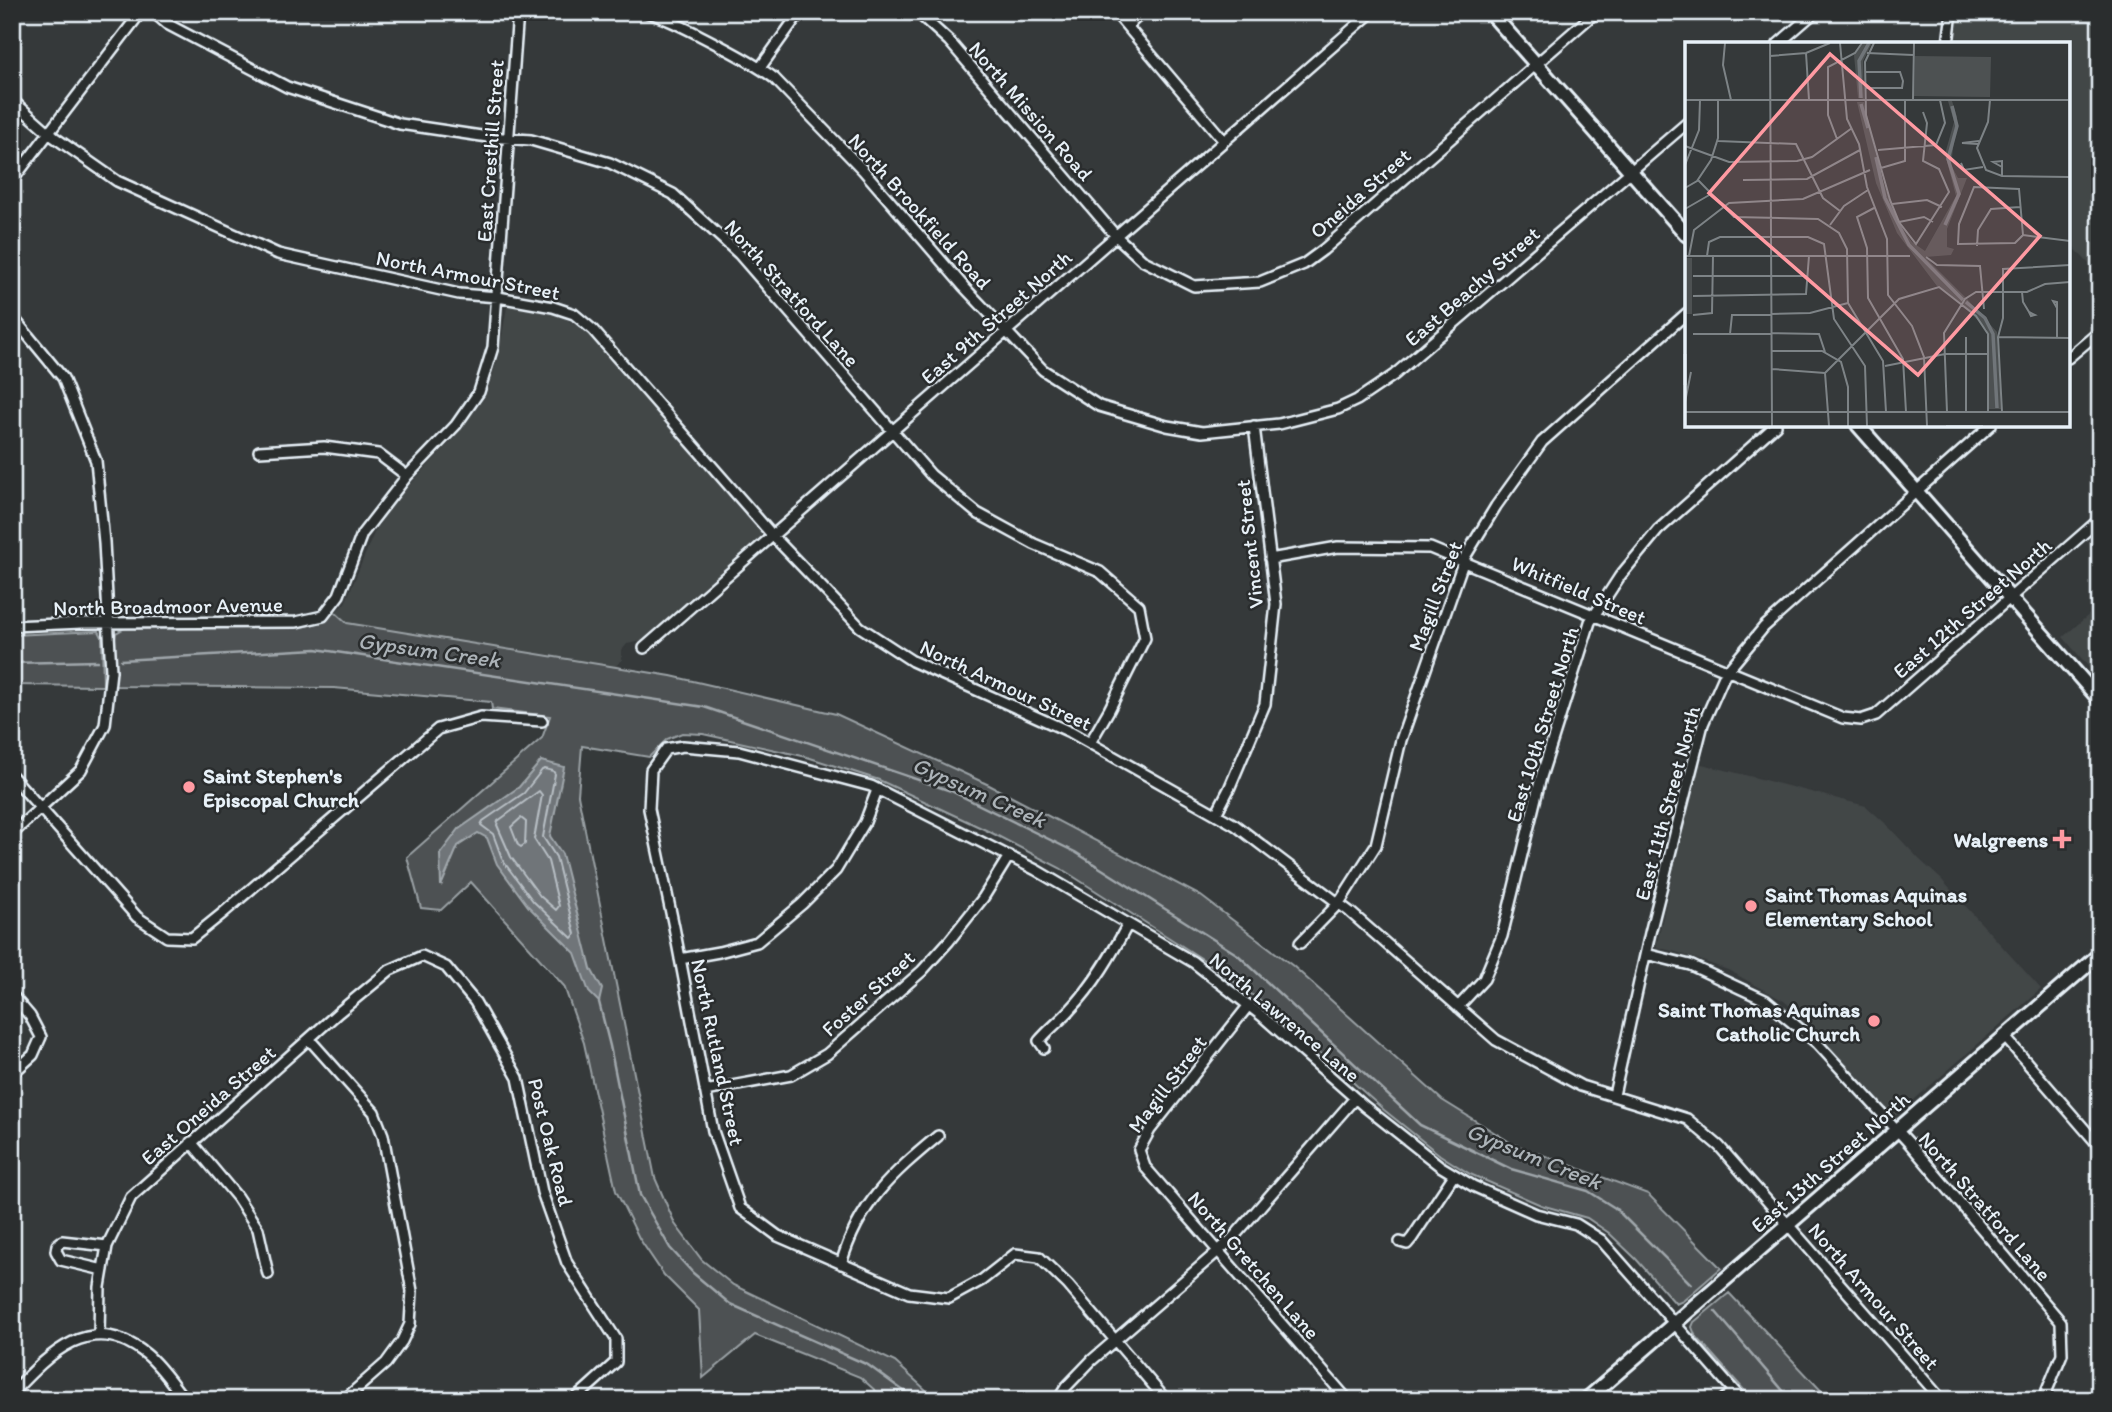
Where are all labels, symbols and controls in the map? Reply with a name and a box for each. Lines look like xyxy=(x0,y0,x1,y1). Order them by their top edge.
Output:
street label: North Mission Road xyxy=(964,36,1099,186)
inset map xyxy=(1685,42,2070,427)
street label: East Cresthill Street xyxy=(471,59,509,243)
street label: North Brookfield Road xyxy=(843,128,997,294)
street label: Oneida Street xyxy=(1305,142,1416,244)
street label: North Stratford Lane xyxy=(719,214,865,372)
street label: East Beachy Street xyxy=(1399,221,1545,351)
street label: East 9th Street North xyxy=(915,244,1077,389)
street label: North Armour Street xyxy=(374,245,562,305)
street label: Vincent Street xyxy=(1230,478,1268,610)
street label: East 12th Street North xyxy=(1888,532,2057,684)
street label: Magill Street xyxy=(1403,537,1467,654)
street label: Whitfield Street xyxy=(1508,550,1650,630)
street label: North Broadmoor Avenue xyxy=(53,591,283,621)
street label: East 10th Street North xyxy=(1500,622,1584,825)
water label: Gypsum Creek xyxy=(356,626,503,674)
street label: North Armour Street xyxy=(916,634,1096,736)
street label: East 11th Street North xyxy=(1629,702,1705,903)
water label: Gypsum Creek xyxy=(908,750,1051,834)
place label: Saint Stephen's Episcopal Church xyxy=(203,763,360,813)
marker: Saint Stephen's Episcopal Church xyxy=(181,779,197,795)
place label: Walgreens xyxy=(1954,827,2048,853)
marker: Walgreens xyxy=(2054,831,2070,847)
place label: Saint Thomas Aquinas Elementary School xyxy=(1765,882,1967,932)
marker: Saint Thomas Aquinas Elementary School xyxy=(1743,898,1759,914)
street label: Foster Street xyxy=(816,945,920,1041)
street label: North Lawrence Lane xyxy=(1205,947,1365,1087)
street label: North Rutland Street xyxy=(686,956,750,1148)
place label: Saint Thomas Aquinas Catholic Church xyxy=(1658,997,1860,1046)
marker: Saint Thomas Aquinas Catholic Church xyxy=(1866,1013,1882,1029)
street label: Magill Street xyxy=(1122,1030,1212,1138)
street label: East Oneida Street xyxy=(136,1040,280,1170)
street label: Post Oak Road xyxy=(523,1075,579,1209)
street label: East 13th Street North xyxy=(1746,1086,1915,1238)
water label: Gypsum Creek xyxy=(1462,1116,1607,1196)
street label: North Stratford Lane xyxy=(1913,1126,2057,1286)
street label: North Gretchen Lane xyxy=(1183,1186,1325,1344)
street label: North Armour Street xyxy=(1803,1217,1945,1375)

